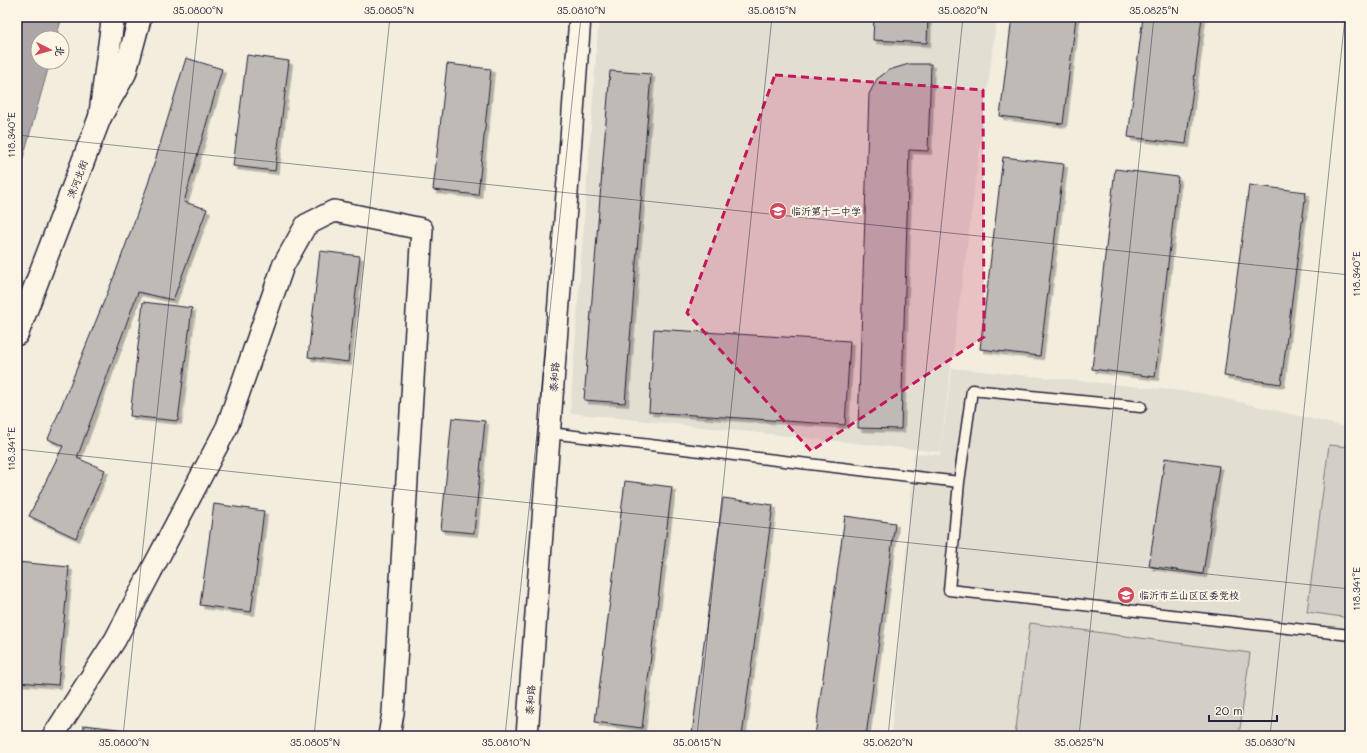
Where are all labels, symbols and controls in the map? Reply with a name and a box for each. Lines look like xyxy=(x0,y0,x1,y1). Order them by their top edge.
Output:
text: 35.0800°N xyxy=(173,3,223,17)
text: 35.0805°N xyxy=(364,3,414,17)
text: 35.0810°N xyxy=(557,3,605,17)
text: 35.0815°N xyxy=(748,3,796,17)
text: 35.0820°N xyxy=(938,3,988,17)
text: 35.0825°N xyxy=(1129,3,1179,17)
north arrow xyxy=(30,30,70,70)
text: 北 xyxy=(52,45,68,57)
text: 118.340°E xyxy=(4,112,18,158)
street label: 涑河北街 xyxy=(63,158,91,200)
school or university icon: 临沂第十二中学 xyxy=(768,201,788,221)
place label: 临沂第十二中学 xyxy=(791,204,861,218)
text: 118.340°E xyxy=(1349,251,1363,297)
street label: 泰和路 xyxy=(546,362,562,392)
text: 118.341°E xyxy=(4,427,18,471)
text: 118.341°E xyxy=(1349,567,1363,611)
school or university icon: 临沂市兰山区区委党校 xyxy=(1116,585,1136,605)
place label: 临沂市兰山区区委党校 xyxy=(1139,588,1239,602)
street label: 泰和路 xyxy=(522,685,538,715)
scale bar xyxy=(1209,697,1277,723)
text: 20 m xyxy=(1215,702,1243,718)
text: 35.0800°N xyxy=(99,735,149,749)
text: 35.0805°N xyxy=(290,735,340,749)
text: 35.0810°N xyxy=(482,735,530,749)
text: 35.0815°N xyxy=(673,735,721,749)
text: 35.0820°N xyxy=(863,735,913,749)
text: 35.0825°N xyxy=(1054,735,1104,749)
text: 35.0830°N xyxy=(1245,735,1295,749)

